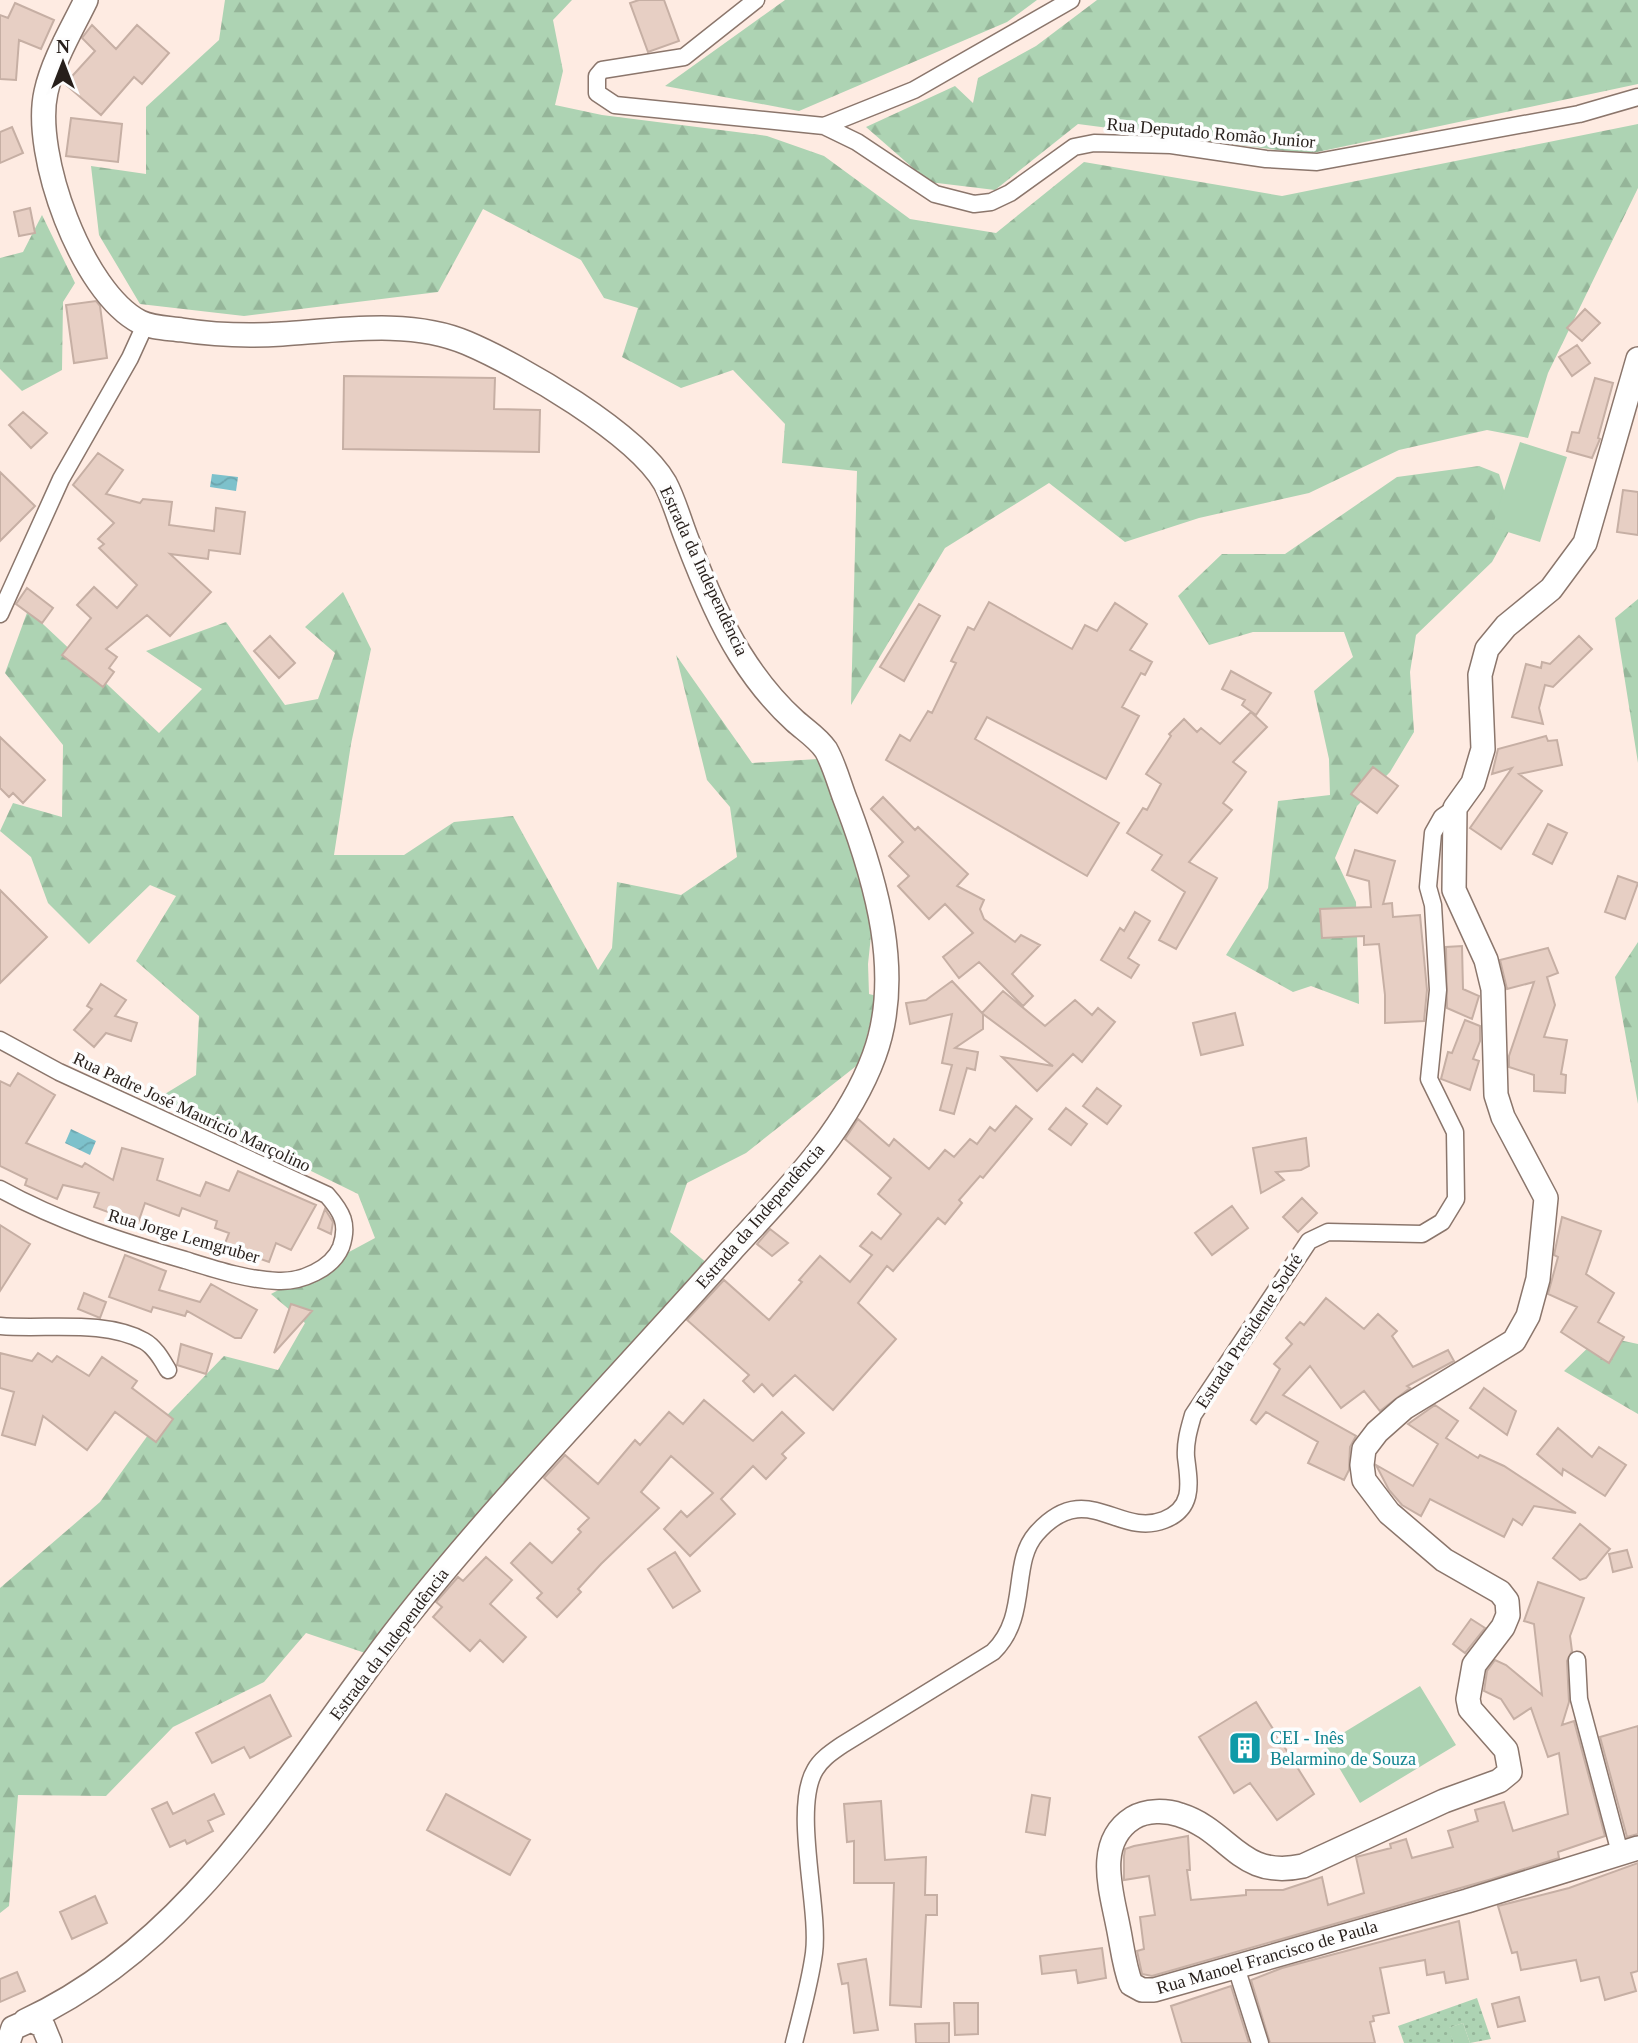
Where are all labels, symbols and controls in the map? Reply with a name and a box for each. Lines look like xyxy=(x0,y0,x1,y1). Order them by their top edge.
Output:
north arrow xyxy=(28,28,98,98)
text: N xyxy=(56,36,70,57)
street label: Rua Deputado Romão Junior xyxy=(1106,114,1316,152)
street label: Estrada da Independência xyxy=(656,483,752,659)
street label: Rua Padre José Mauricio Marçolino xyxy=(70,1048,314,1176)
street label: Estrada da Independência xyxy=(692,1140,828,1292)
street label: Rua Jorge Lemgruber xyxy=(106,1205,262,1267)
street label: Estrada Presidente Sodré xyxy=(1192,1250,1306,1412)
street label: Estrada da Independência xyxy=(325,1564,453,1724)
place label: CEI - Inês Belarmino de Souza xyxy=(1270,1728,1416,1769)
building icon: CEI - Inês Belarmino de Souza xyxy=(1226,1729,1264,1767)
street label: Rua Manoel Francisco de Paula xyxy=(1154,1916,1380,1998)

